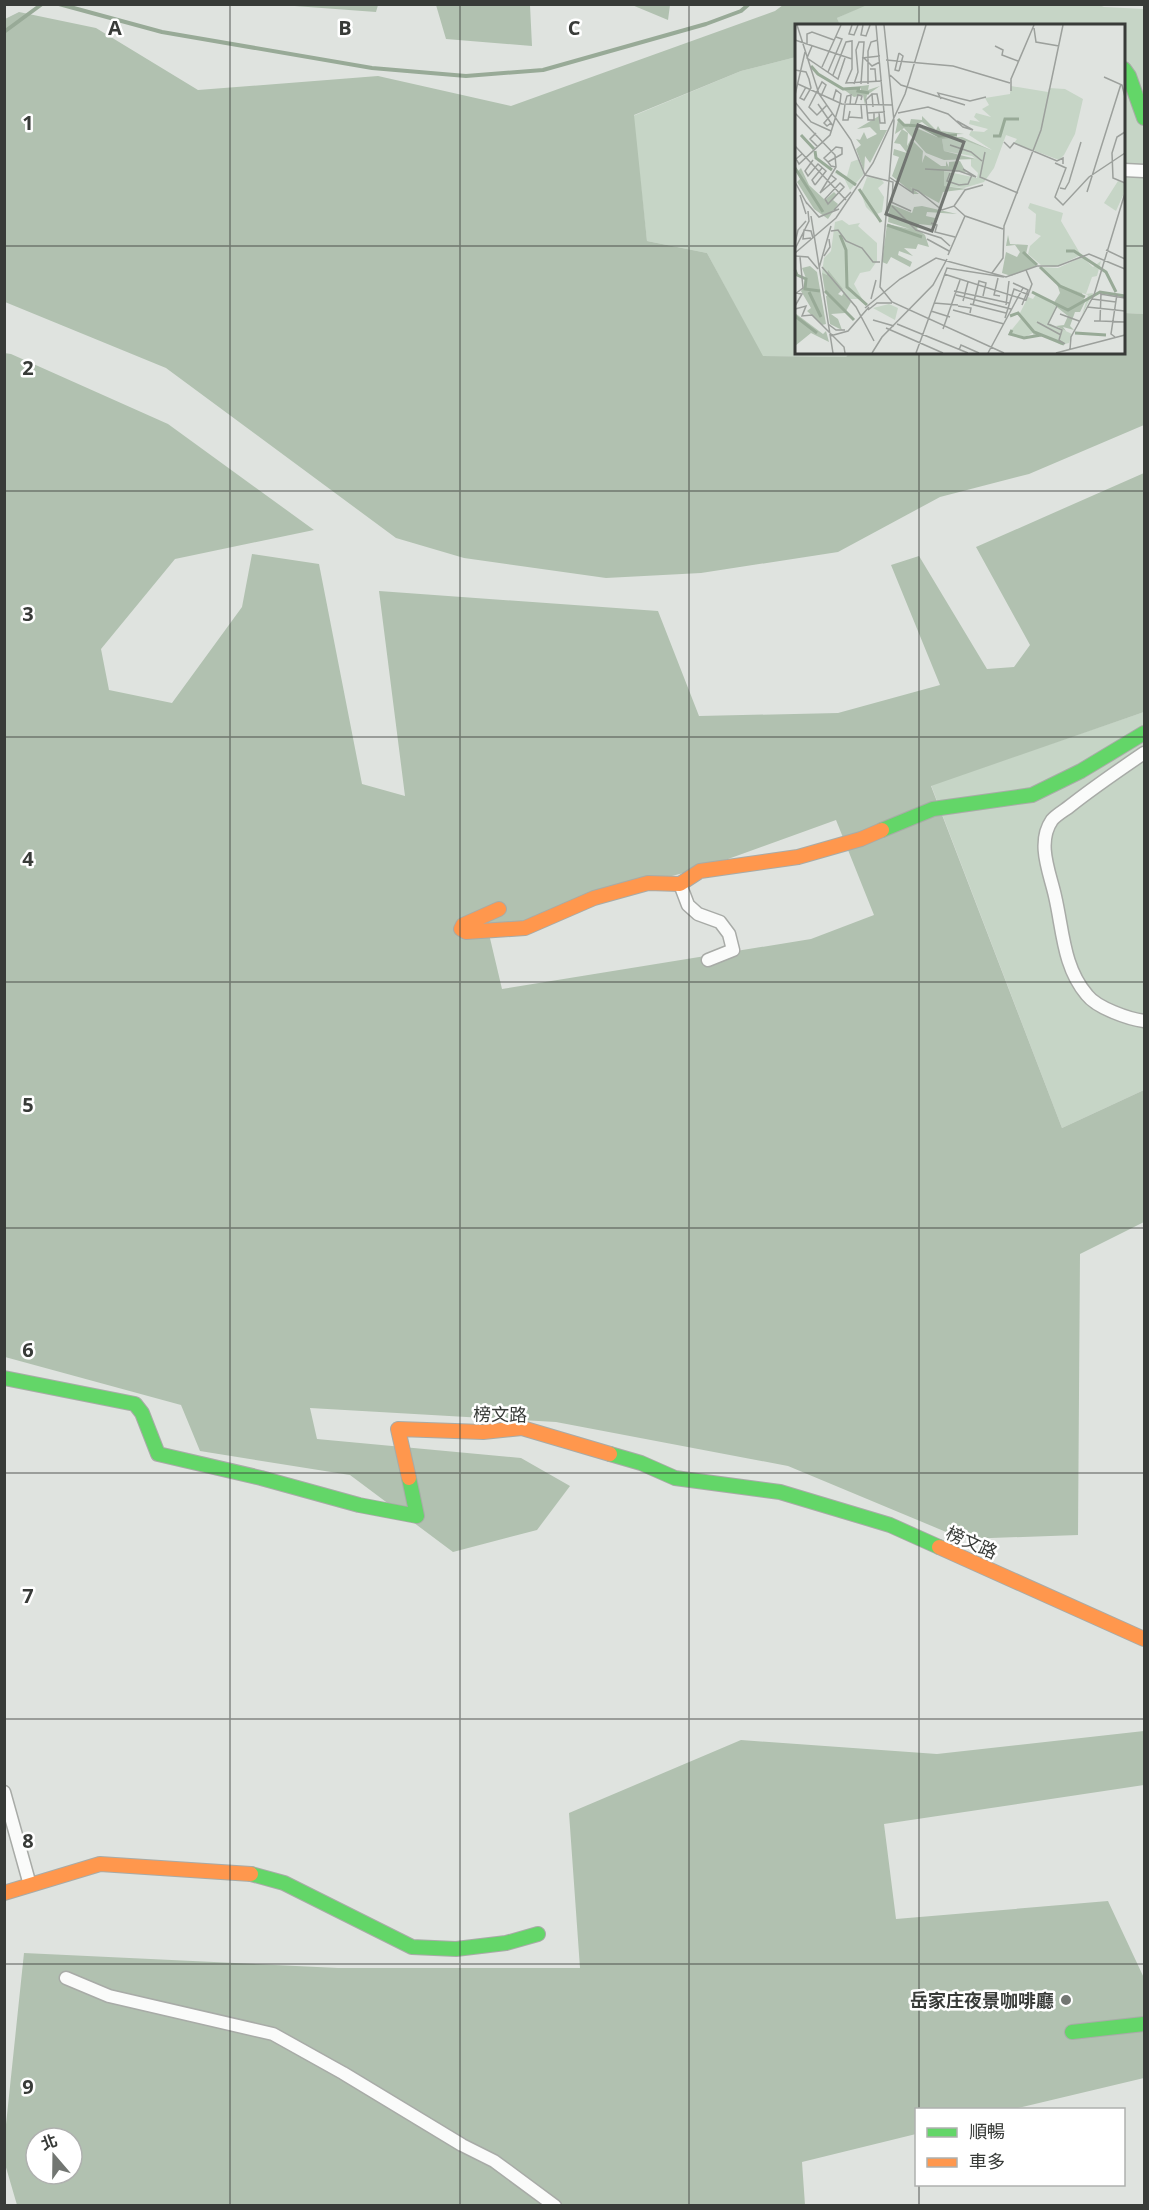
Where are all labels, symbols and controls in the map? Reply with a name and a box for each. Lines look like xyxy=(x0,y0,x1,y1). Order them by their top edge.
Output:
text: A xyxy=(108,14,122,41)
text: B xyxy=(338,14,352,41)
text: C xyxy=(568,14,581,41)
inset map xyxy=(795,24,1125,354)
text: 1 xyxy=(22,109,34,136)
text: 2 xyxy=(22,354,34,381)
text: 3 xyxy=(22,600,34,627)
text: 4 xyxy=(22,845,34,872)
text: 5 xyxy=(22,1091,34,1118)
text: 6 xyxy=(22,1336,34,1363)
street label: 榜文路 xyxy=(473,1402,527,1426)
street label: 榜文路 xyxy=(942,1520,1002,1564)
text: 7 xyxy=(22,1582,34,1609)
text: 8 xyxy=(22,1827,34,1854)
place label: 岳家庄夜景咖啡廳 xyxy=(910,1988,1054,2012)
marker: 岳家庄夜景咖啡廳 xyxy=(1059,1993,1073,2007)
text: 9 xyxy=(22,2073,34,2100)
legend xyxy=(915,2108,1125,2186)
text: 順暢 xyxy=(969,2119,1005,2143)
north arrow xyxy=(24,2126,84,2186)
text: 北 xyxy=(38,2129,60,2155)
text: 車多 xyxy=(969,2149,1005,2173)

